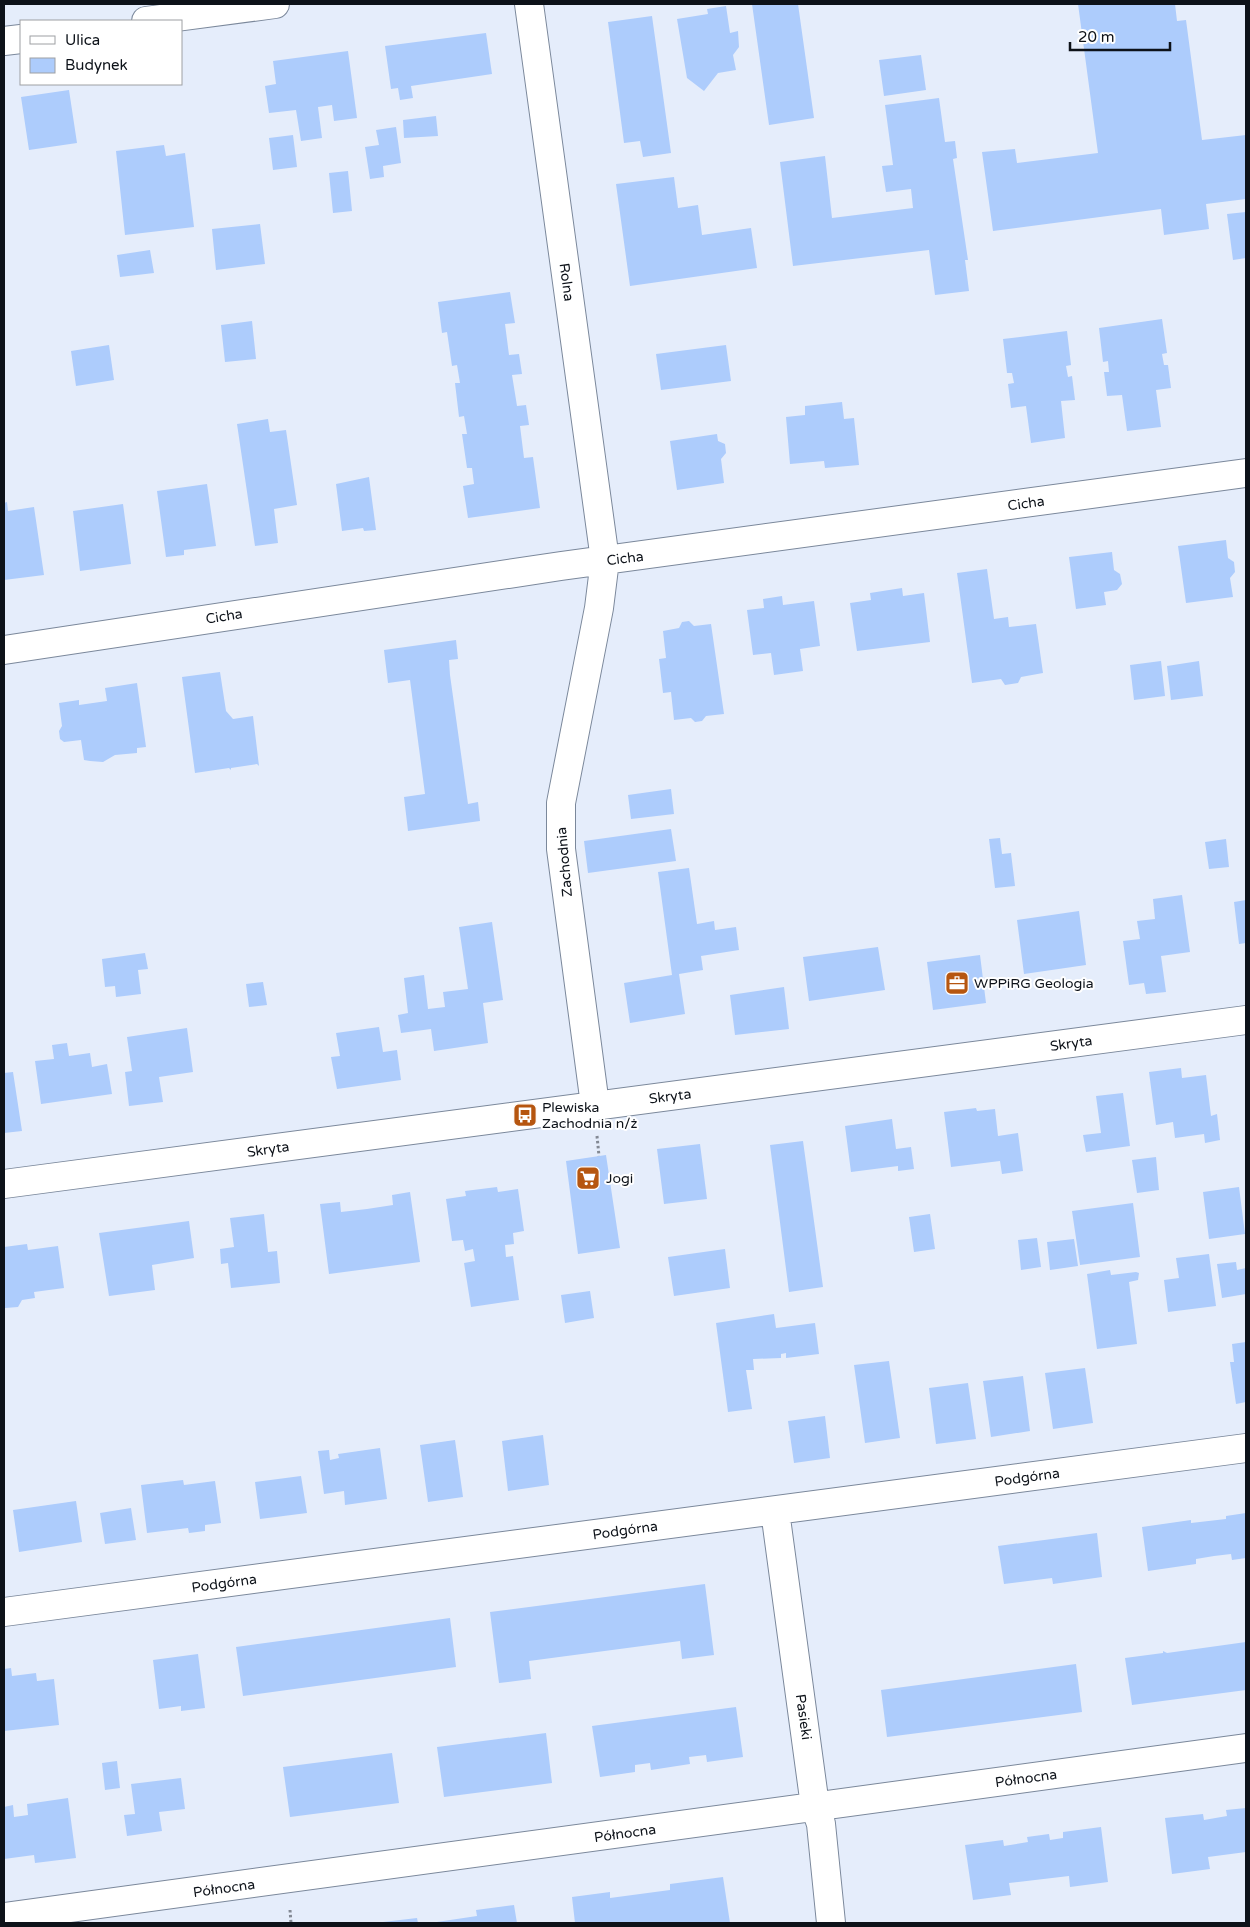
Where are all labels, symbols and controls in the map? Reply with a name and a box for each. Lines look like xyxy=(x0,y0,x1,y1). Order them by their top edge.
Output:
legend xyxy=(20,20,182,85)
scale bar xyxy=(1070,20,1170,52)
text: 20 m xyxy=(1078,28,1115,46)
text: Ulica xyxy=(65,31,100,49)
text: Budynek xyxy=(65,56,128,74)
street label: Rolna xyxy=(555,262,578,302)
street label: Cicha xyxy=(1007,492,1046,514)
street label: Cicha xyxy=(606,548,644,569)
street label: Cicha xyxy=(204,605,244,628)
street label: Zachodnia xyxy=(553,826,576,898)
office icon: WPPiRG Geologia xyxy=(944,970,970,996)
place label: WPPiRG Geologia xyxy=(974,975,1094,992)
street label: Skryta xyxy=(1049,1032,1093,1055)
street label: Skryta xyxy=(648,1085,692,1108)
place label: Plewiska Zachodnia n/ż xyxy=(542,1099,637,1132)
bus stop icon: Plewiska Zachodnia n/ż xyxy=(512,1102,538,1128)
street label: Skryta xyxy=(246,1138,290,1161)
supermarket icon: Jogi xyxy=(575,1165,601,1191)
place label: Jogi xyxy=(606,1170,633,1187)
street label: Podgórna xyxy=(993,1465,1061,1490)
street label: Podgórna xyxy=(591,1518,659,1543)
street label: Podgórna xyxy=(190,1571,258,1596)
street label: Pasieki xyxy=(792,1693,815,1741)
street label: Północna xyxy=(994,1766,1058,1791)
street label: Północna xyxy=(593,1821,657,1846)
street label: Północna xyxy=(192,1876,256,1901)

